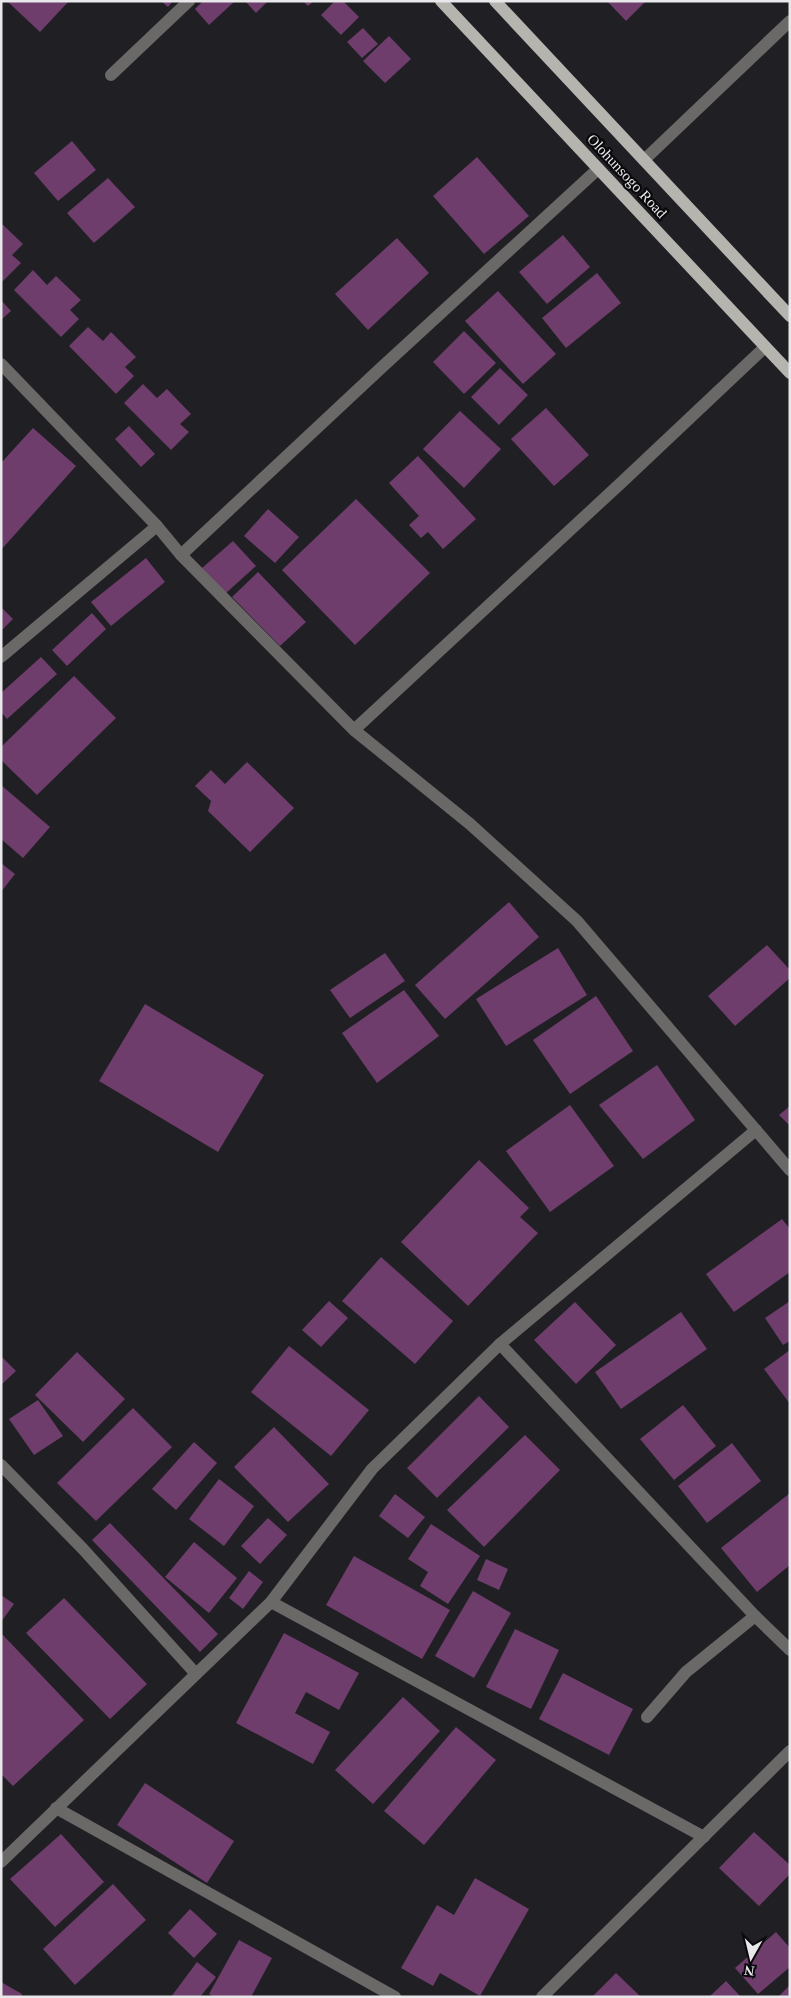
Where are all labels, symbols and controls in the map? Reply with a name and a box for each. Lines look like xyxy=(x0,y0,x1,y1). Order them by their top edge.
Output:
street label: Olohunsogo Road xyxy=(584,131,670,222)
north arrow xyxy=(726,1933,776,1983)
text: N xyxy=(743,1962,755,1979)

